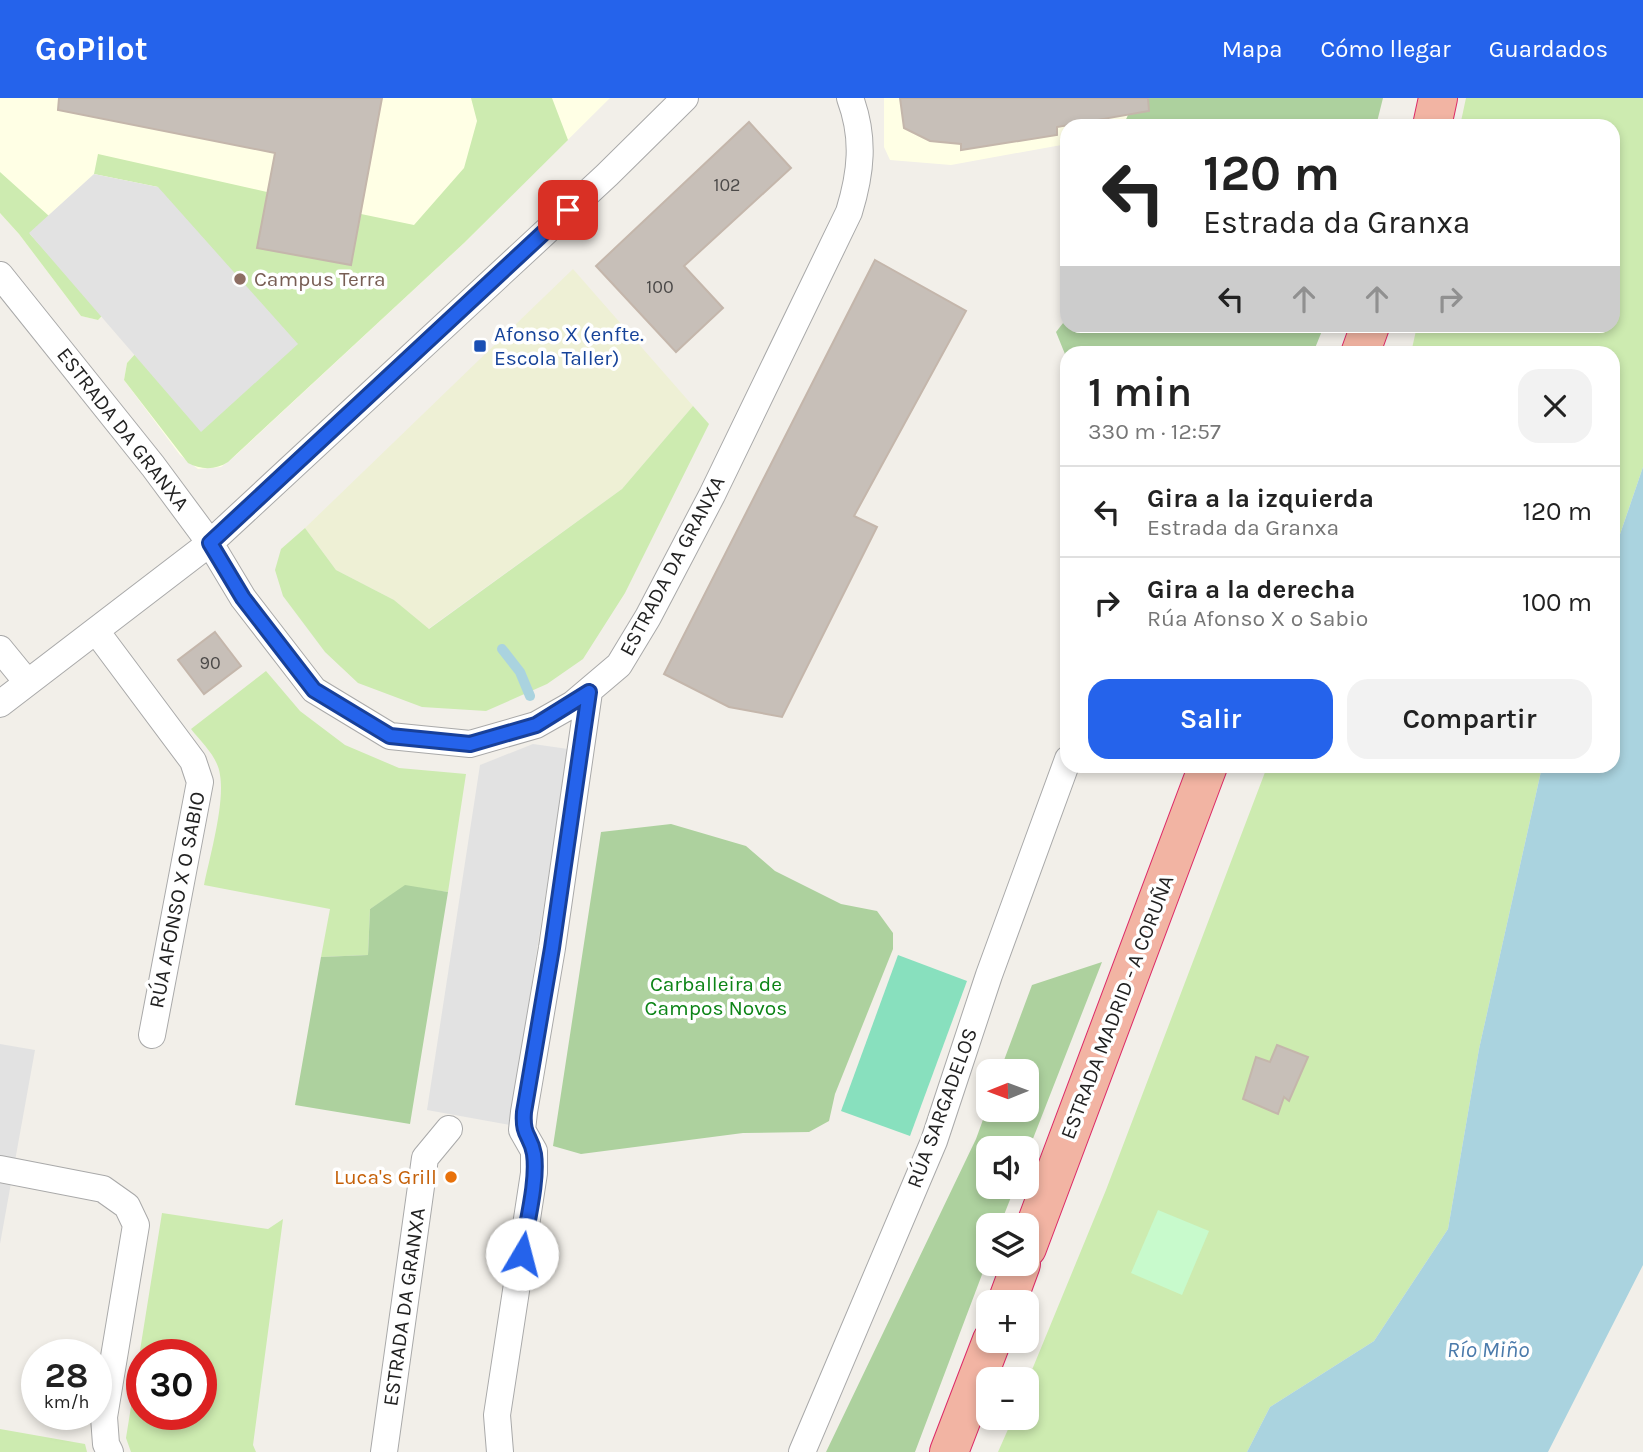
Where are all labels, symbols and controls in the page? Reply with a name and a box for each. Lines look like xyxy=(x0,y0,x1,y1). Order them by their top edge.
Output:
text: GoPilot xyxy=(35,30,148,68)
text: Mapa xyxy=(1222,35,1282,63)
text: Cómo llegar xyxy=(1320,35,1451,63)
text: Guardados xyxy=(1489,35,1608,63)
text: 120 m xyxy=(1203,145,1340,202)
icon: left xyxy=(1088,147,1179,238)
house number: 102 xyxy=(713,174,741,196)
pin xyxy=(538,180,598,240)
icon: arrive xyxy=(549,191,587,229)
text: Estrada da Granxa xyxy=(1203,204,1470,241)
place label: Campus Terra xyxy=(254,267,386,291)
marker: Campus Terra xyxy=(232,271,248,287)
house number: 100 xyxy=(646,276,674,298)
icon: left xyxy=(1212,280,1250,318)
icon: ahead xyxy=(1285,280,1323,318)
icon: ahead xyxy=(1358,280,1396,318)
icon: right xyxy=(1431,280,1469,318)
place label: Afonso X (enfte. Escola Taller) xyxy=(494,322,644,370)
marker: Afonso X (enfte. Escola Taller) xyxy=(472,338,488,354)
street label: ESTRADA DA GRANXA xyxy=(52,343,194,515)
text: 1 min xyxy=(1088,367,1192,417)
button: close xyxy=(1518,369,1592,443)
text: 330 m · 12:57 xyxy=(1088,418,1221,445)
street label: ESTRADA DA GRANXA xyxy=(614,472,730,660)
text: Gira a la izquierda xyxy=(1147,483,1374,514)
icon: left xyxy=(1088,493,1126,531)
text: 120 m xyxy=(1522,496,1592,527)
text: Estrada da Granxa xyxy=(1147,514,1339,541)
text: Gira a la derecha xyxy=(1147,574,1356,605)
icon: right xyxy=(1088,584,1126,622)
text: 100 m xyxy=(1522,587,1592,618)
text: Rúa Afonso X o Sabio xyxy=(1147,605,1368,632)
house number: 90 xyxy=(199,652,221,674)
button: Salir xyxy=(1088,679,1333,759)
button: Compartir xyxy=(1347,679,1592,759)
street label: RÚA AFONSO X O SABIO xyxy=(144,790,210,1010)
street label: ESTRADA MADRID - A CORUÑA xyxy=(1055,872,1179,1142)
park label: Carballeira de Campos Novos xyxy=(645,972,787,1020)
street label: RÚA SARGADELOS xyxy=(902,1025,982,1191)
north arrow xyxy=(976,1059,1040,1122)
map controls xyxy=(976,1059,1039,1430)
button: sound xyxy=(976,1136,1039,1199)
place label: Luca's Grill xyxy=(334,1165,437,1189)
marker: Luca's Grill xyxy=(443,1169,459,1185)
street label: ESTRADA DA GRANXA xyxy=(378,1206,430,1408)
button: layers xyxy=(976,1213,1039,1276)
position arrow xyxy=(485,1217,559,1291)
button: + xyxy=(976,1290,1039,1353)
water label: Río Miño xyxy=(1447,1336,1529,1363)
speed limit sign: 30 xyxy=(126,1339,217,1430)
text: 28 xyxy=(45,1355,88,1396)
button: − xyxy=(976,1367,1039,1430)
text: km/h xyxy=(44,1391,89,1413)

